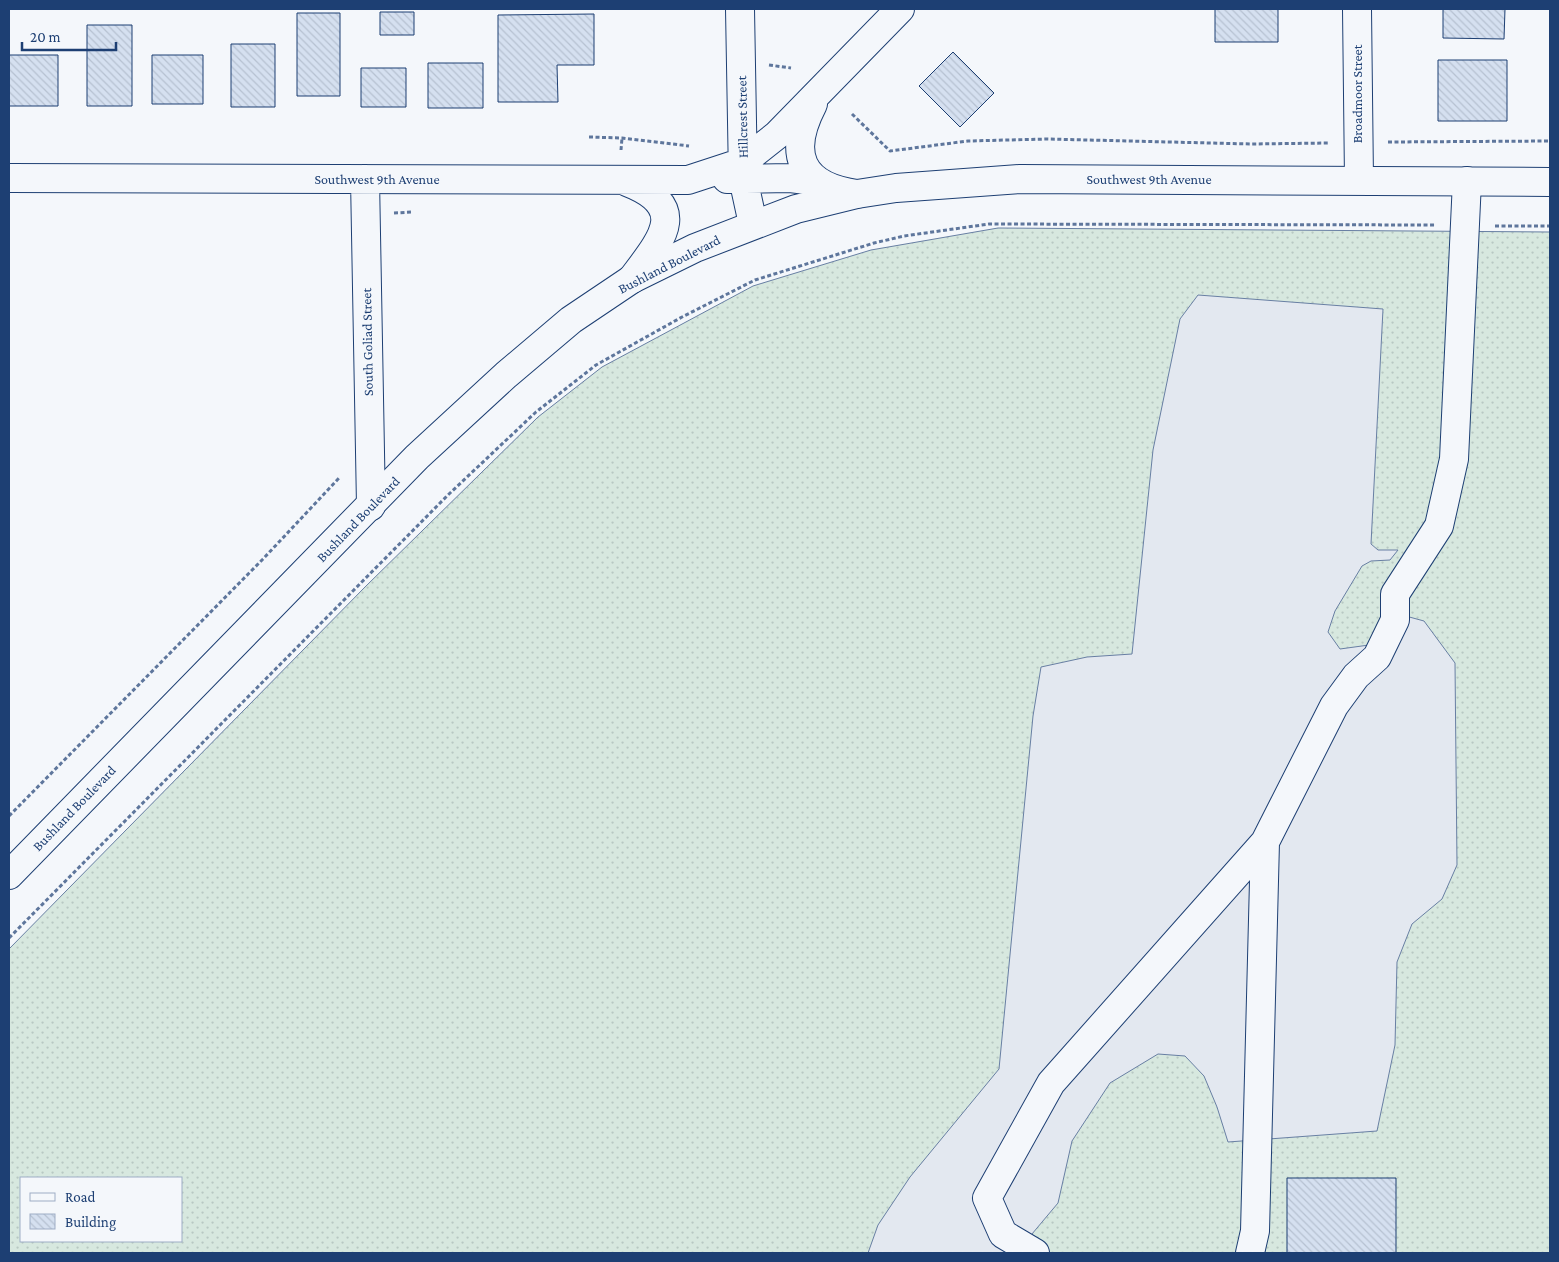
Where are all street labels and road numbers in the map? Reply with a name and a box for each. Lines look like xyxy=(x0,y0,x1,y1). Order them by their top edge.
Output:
street label: Broadmoor Street xyxy=(1349,44,1365,143)
street label: Hillcrest Street xyxy=(733,75,751,158)
street label: Southwest 9th Avenue xyxy=(314,171,440,187)
street label: Southwest 9th Avenue xyxy=(1086,171,1212,187)
street label: Bushland Boulevard xyxy=(615,231,723,297)
street label: South Goliad Street xyxy=(358,287,376,396)
street label: Bushland Boulevard xyxy=(313,473,403,565)
street label: Bushland Boulevard xyxy=(29,762,119,854)

